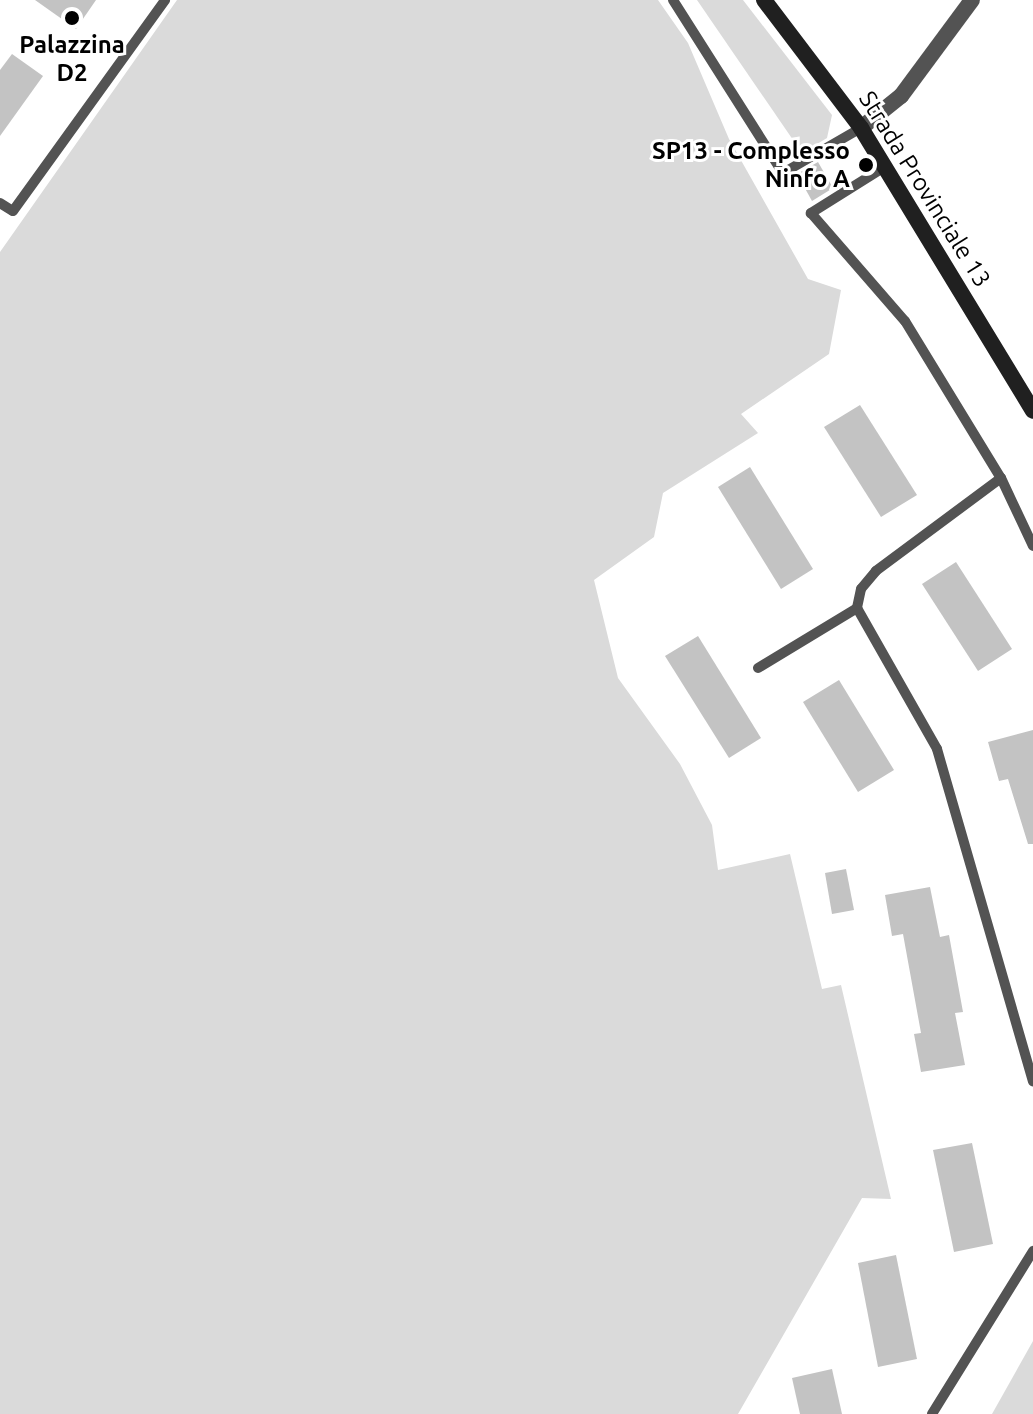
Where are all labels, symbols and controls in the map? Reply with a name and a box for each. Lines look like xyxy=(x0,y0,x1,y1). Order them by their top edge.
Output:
marker: Palazzina D2 xyxy=(63,9,81,27)
place label: Palazzina D2 xyxy=(19,31,125,87)
street label: Strada Provinciale 13 xyxy=(853,86,997,292)
place label: SP13 - Complesso Ninfo A xyxy=(652,137,850,193)
marker: SP13 - Complesso Ninfo A xyxy=(857,156,875,174)

